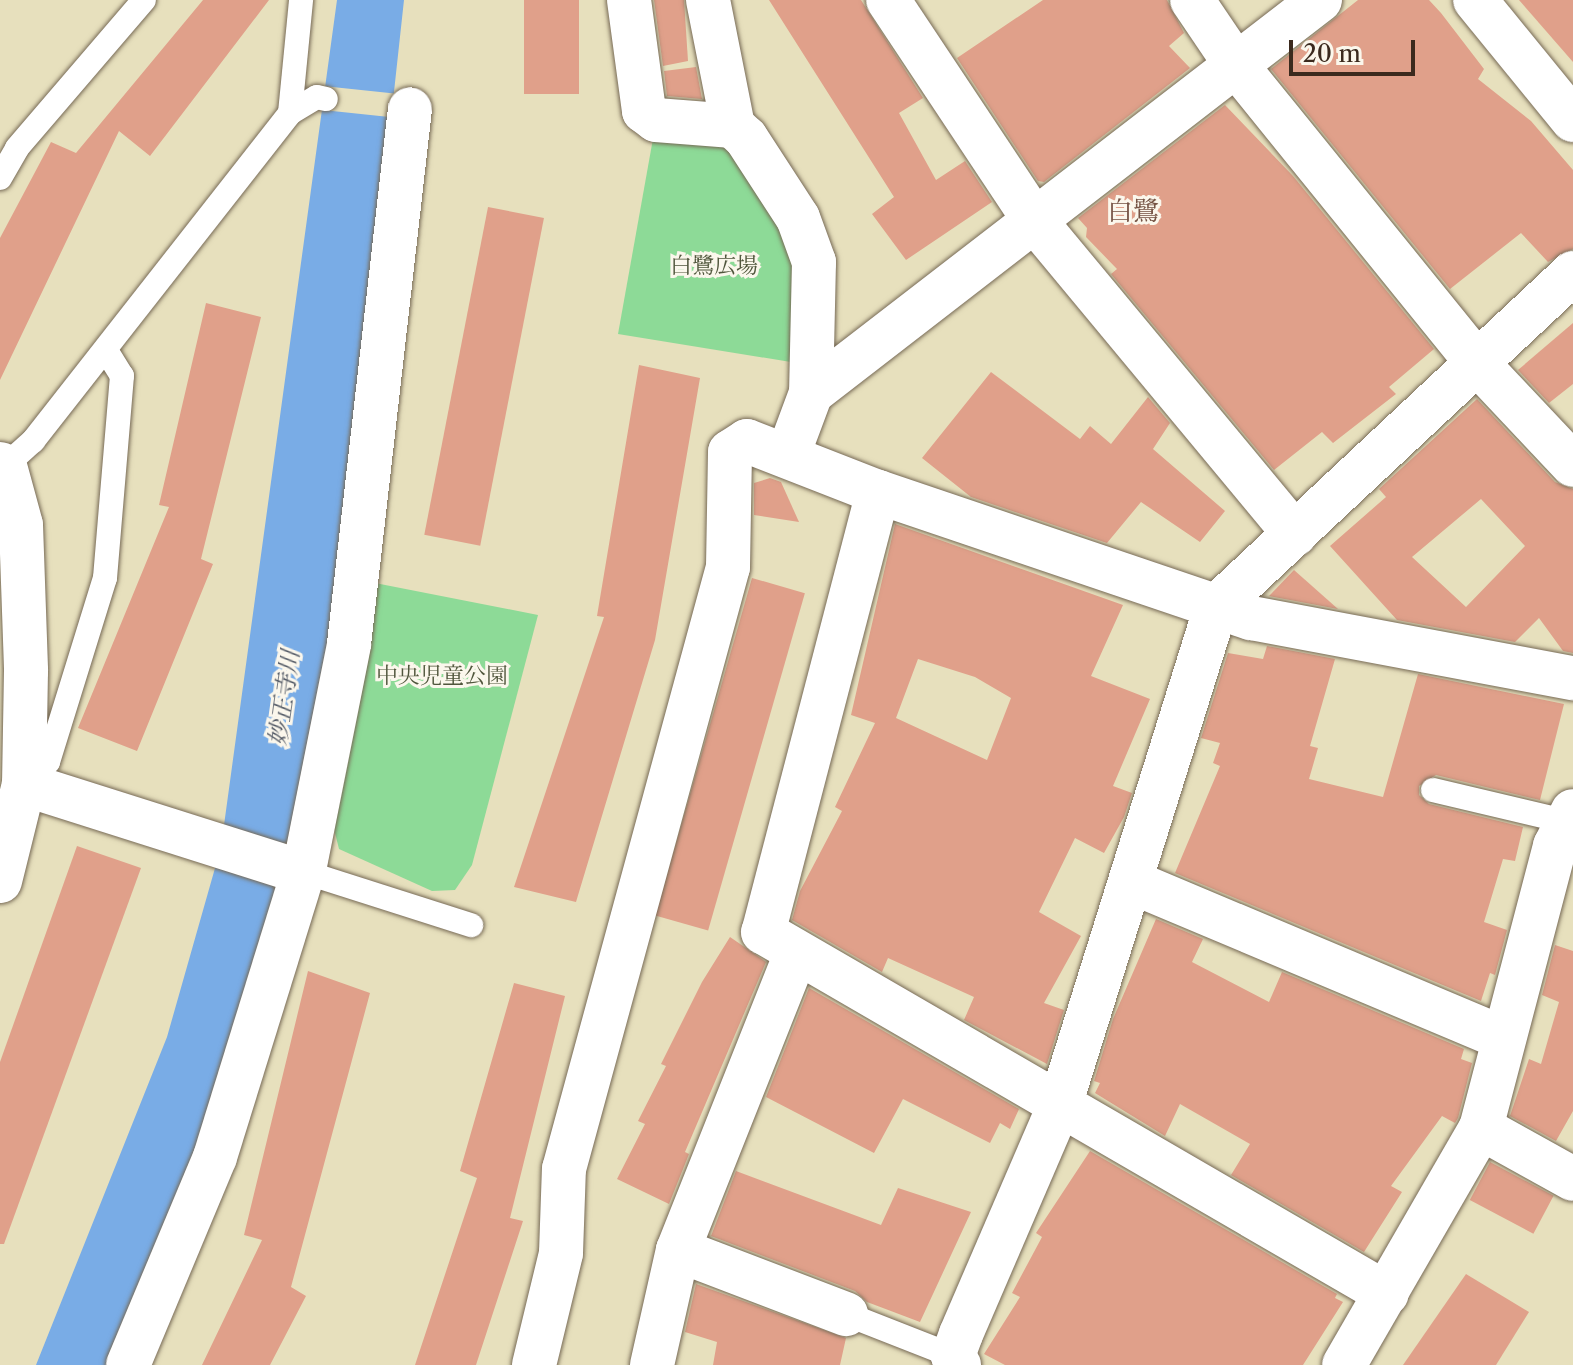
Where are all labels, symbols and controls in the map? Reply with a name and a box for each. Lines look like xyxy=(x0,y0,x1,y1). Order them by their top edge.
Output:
scale bar xyxy=(1293,24,1419,74)
text: 20 m xyxy=(1303,39,1361,68)
district label: 白鷺 xyxy=(1107,196,1159,228)
park label: 白鷺広場 xyxy=(670,253,758,279)
water label: 妙正寺川 xyxy=(263,648,305,748)
park label: 中央児童公園 xyxy=(376,663,508,689)

